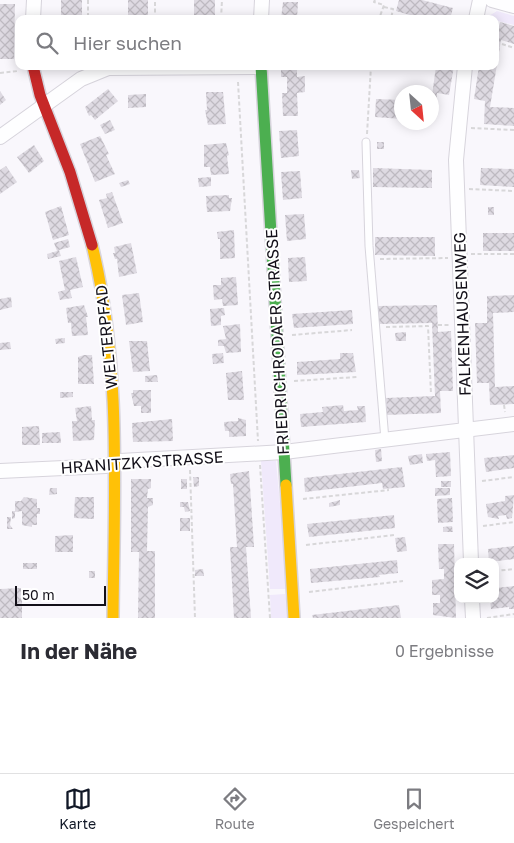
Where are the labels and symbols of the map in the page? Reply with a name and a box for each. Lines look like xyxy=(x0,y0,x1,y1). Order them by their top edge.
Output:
north arrow xyxy=(394,85,439,130)
street label: FRIEDRICHRODAER STRASSE xyxy=(261,229,293,455)
street label: FALKENHAUSENWEG xyxy=(449,232,475,396)
street label: WELTERPFAD xyxy=(91,284,121,390)
street label: HRANITZKYSTRASSE xyxy=(60,446,224,478)
scale bar xyxy=(15,583,106,606)

